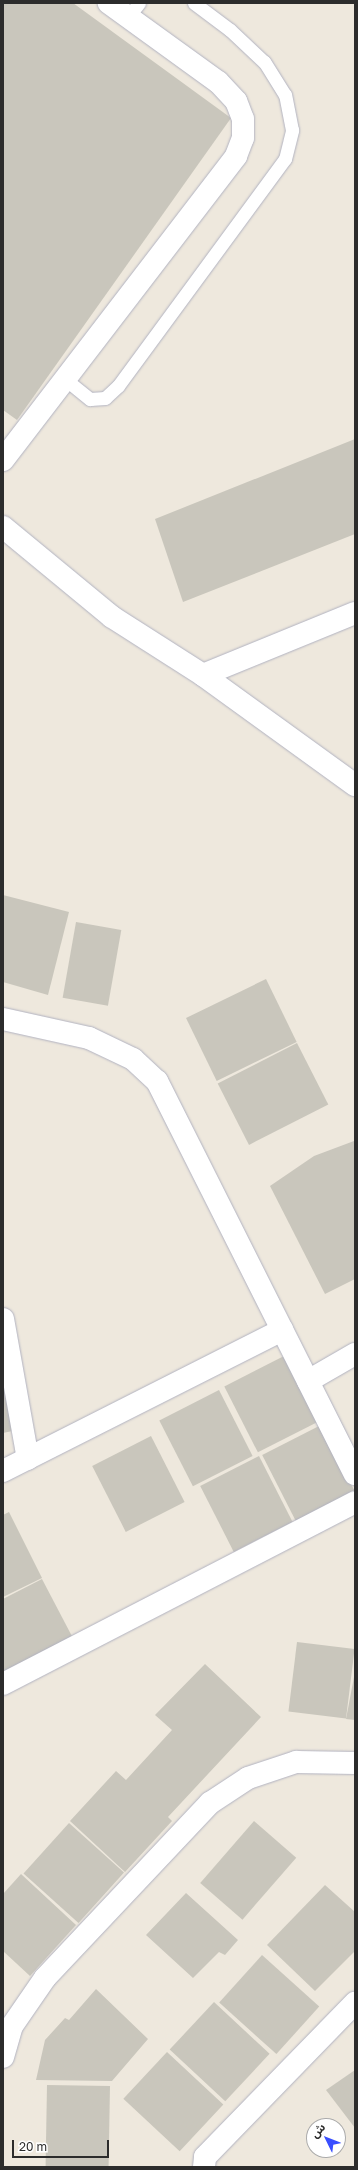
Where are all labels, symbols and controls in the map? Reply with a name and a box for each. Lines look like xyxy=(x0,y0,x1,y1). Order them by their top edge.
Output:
north arrow xyxy=(306,2118,346,2158)
text: ش xyxy=(308,2120,327,2140)
scale bar xyxy=(14,2132,111,2158)
text: 20 m xyxy=(19,2139,47,2154)

